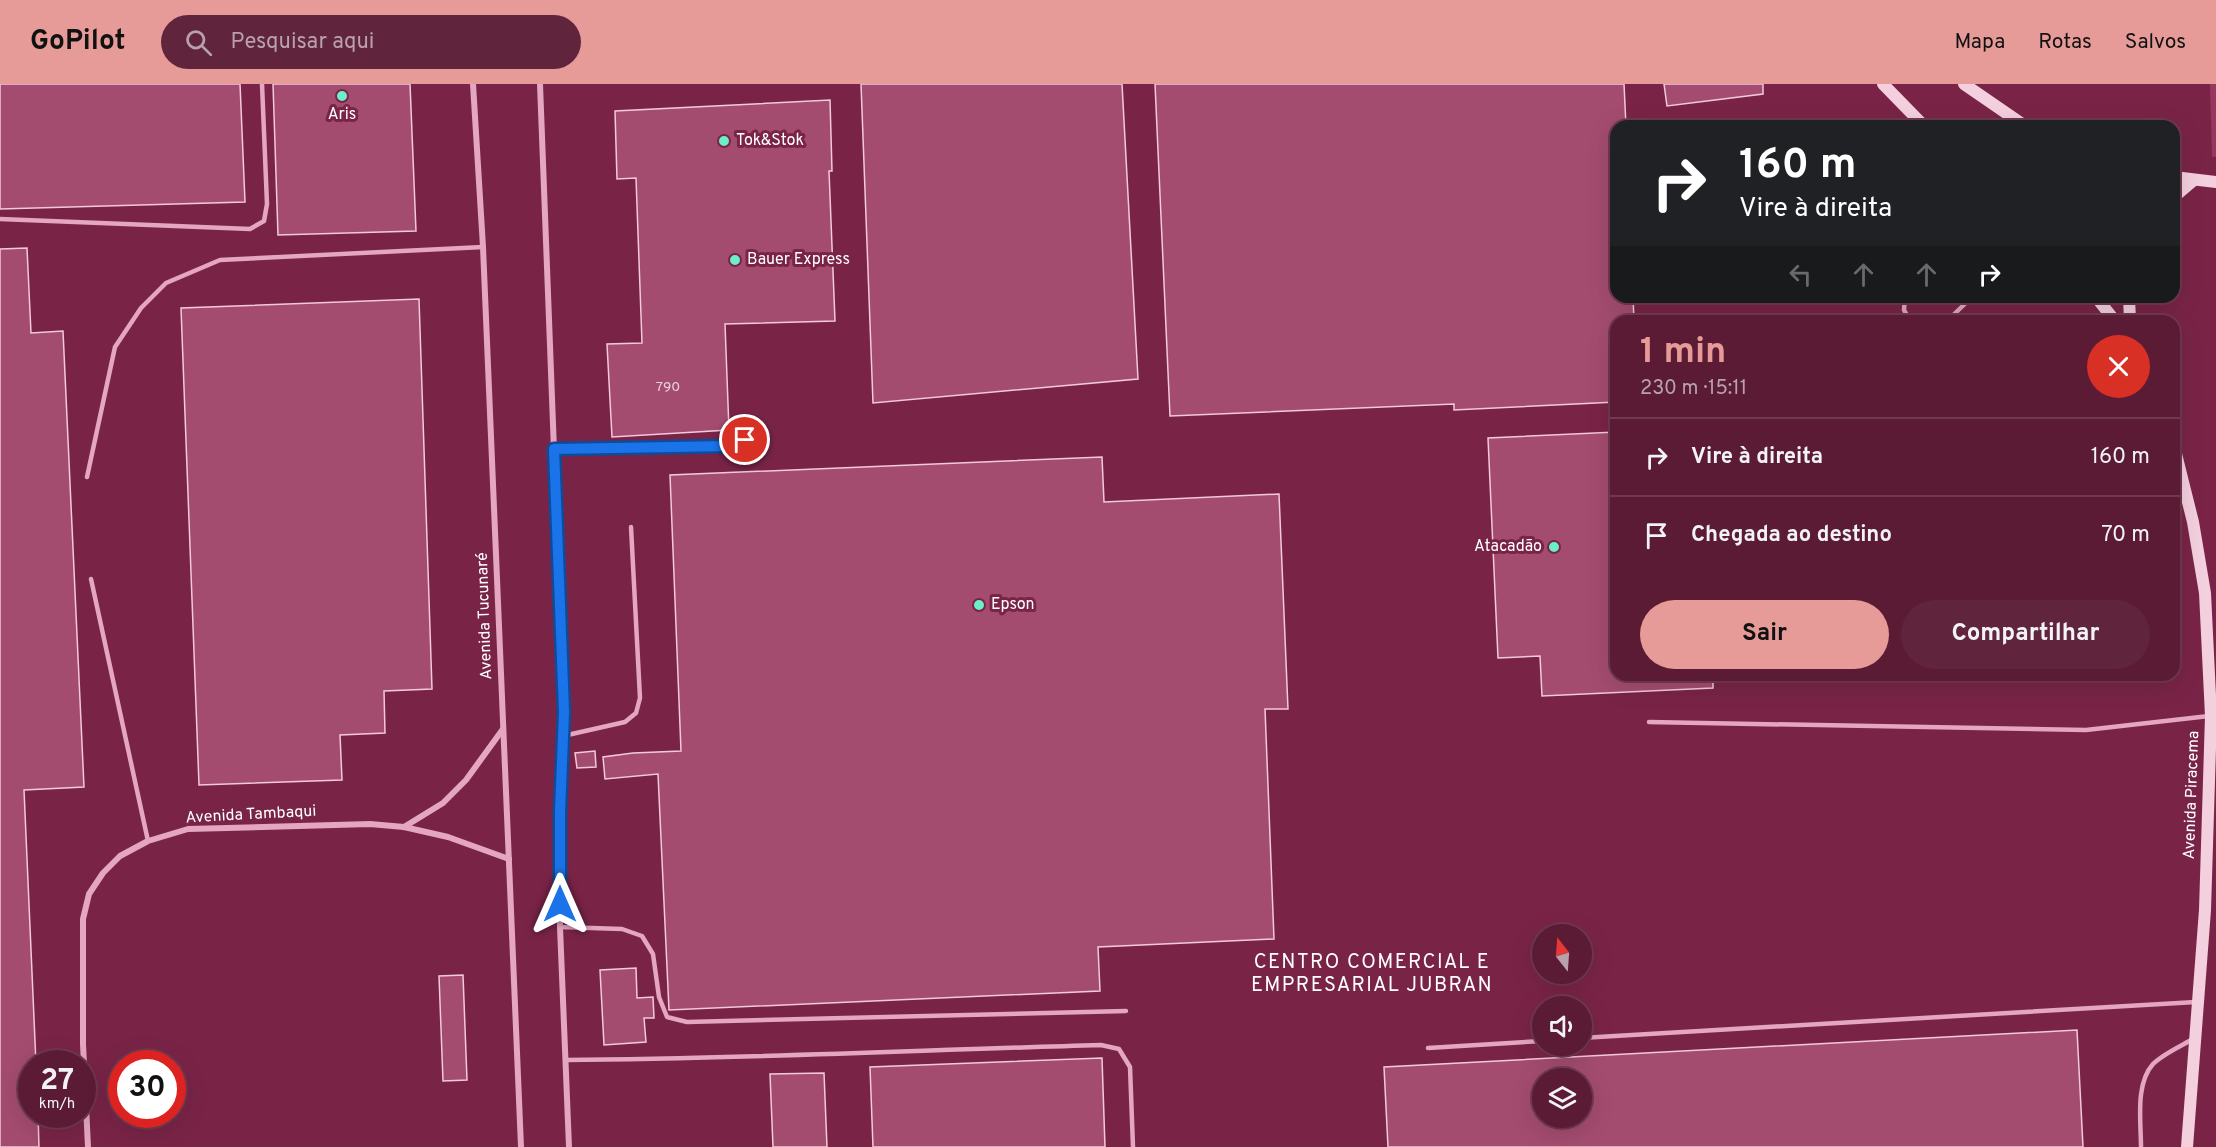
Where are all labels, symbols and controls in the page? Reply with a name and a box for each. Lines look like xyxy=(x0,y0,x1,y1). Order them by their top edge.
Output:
search box xyxy=(161,15,581,69)
text: GoPilot xyxy=(30,24,125,60)
icon: search xyxy=(182,26,215,59)
text: Pesquisar aqui xyxy=(230,29,374,56)
text: Mapa xyxy=(1955,29,2005,56)
text: Rotas xyxy=(2038,29,2092,56)
text: Salvos xyxy=(2125,29,2186,56)
marker: Aris xyxy=(335,89,349,103)
place label: Aris xyxy=(328,105,356,125)
place label: Tok&Stok xyxy=(736,131,804,151)
marker: Tok&Stok xyxy=(717,134,731,148)
text: 160 m xyxy=(1739,140,1857,193)
icon: right xyxy=(1640,144,1718,222)
text: Vire à direita xyxy=(1739,192,1892,226)
place label: Bauer Express xyxy=(747,250,850,270)
marker: Bauer Express xyxy=(728,253,742,267)
icon: left xyxy=(1784,258,1817,291)
icon: ahead xyxy=(1847,258,1880,291)
icon: ahead xyxy=(1910,258,1943,291)
icon: right xyxy=(1973,258,2006,291)
text: 1 min xyxy=(1640,330,1726,376)
button: close xyxy=(2087,335,2150,398)
text: 230 m · 15:11 xyxy=(1640,376,1747,402)
house number: 790 xyxy=(656,379,680,396)
pin xyxy=(719,414,770,465)
icon: arrive xyxy=(728,423,761,456)
icon: right xyxy=(1640,441,1673,474)
text: Vire à direita xyxy=(1691,444,1823,471)
text: 160 m xyxy=(2091,444,2150,471)
icon: arrive xyxy=(1640,519,1673,552)
text: Chegada ao destino xyxy=(1691,522,1892,549)
text: 70 m xyxy=(2101,522,2150,549)
place label: Atacadão xyxy=(1474,537,1542,557)
marker: Atacadão xyxy=(1547,540,1561,554)
street label: Avenida Tucunaré xyxy=(473,552,497,680)
place label: Epson xyxy=(991,595,1035,615)
marker: Epson xyxy=(972,598,986,612)
button: Sair xyxy=(1640,600,1889,669)
button: Compartilhar xyxy=(1901,600,2150,669)
street label: Avenida Piracema xyxy=(2180,730,2204,860)
street label: Avenida Tambaqui xyxy=(185,802,317,828)
position arrow xyxy=(528,872,592,936)
north arrow xyxy=(1532,924,1592,984)
map controls xyxy=(1532,924,1592,1128)
district label: CENTRO COMERCIAL E EMPRESARIAL JUBRAN xyxy=(1251,950,1493,999)
button: sound xyxy=(1532,996,1592,1056)
speed limit sign: 30 xyxy=(108,1050,186,1128)
text: 27 xyxy=(40,1063,74,1100)
button: layers xyxy=(1532,1068,1592,1128)
text: km/h xyxy=(39,1095,75,1114)

